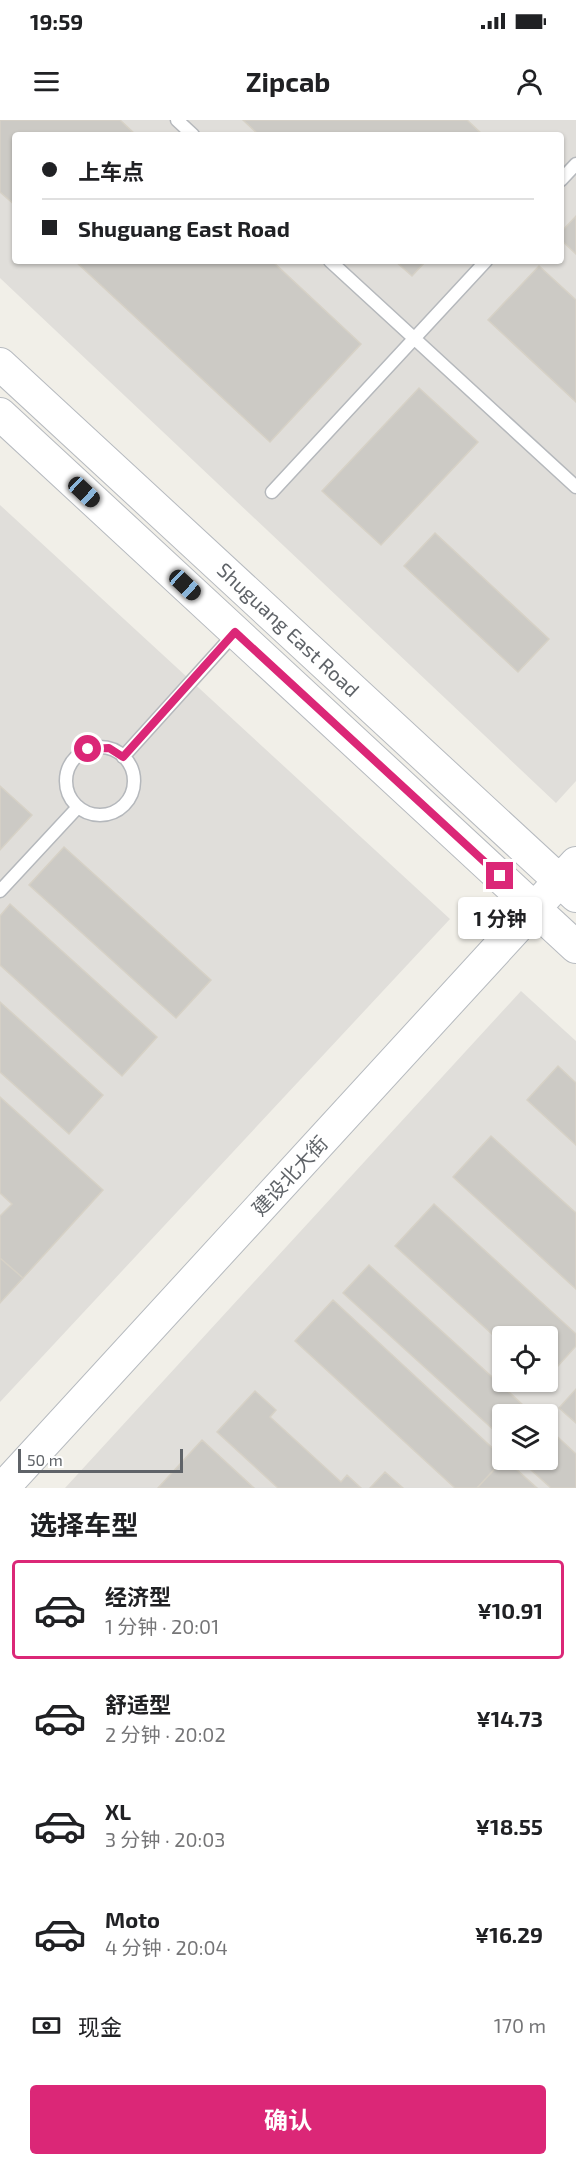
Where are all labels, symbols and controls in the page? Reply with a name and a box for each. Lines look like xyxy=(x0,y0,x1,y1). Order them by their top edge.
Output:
text: 19:59 xyxy=(30,8,83,34)
icon: menu xyxy=(30,65,63,98)
text: Zipcab xyxy=(246,65,330,97)
icon: person xyxy=(513,65,546,98)
text: 上车点 xyxy=(78,158,144,184)
text: Shuguang East Road xyxy=(78,215,290,241)
car xyxy=(65,473,103,511)
street label: Shuguang East Road xyxy=(213,557,365,701)
car xyxy=(166,566,204,604)
route start xyxy=(74,735,101,762)
route end xyxy=(486,862,513,889)
callout: 1 分钟 xyxy=(458,897,542,939)
text: 1 分钟 xyxy=(474,906,526,930)
street label: 建设北大街 xyxy=(246,1131,332,1220)
map controls xyxy=(492,1326,558,1470)
button: locate xyxy=(492,1326,558,1392)
button: layers xyxy=(492,1404,558,1470)
scale bar xyxy=(18,1446,183,1474)
text: 50 m xyxy=(27,1450,63,1469)
text: 选择车型 xyxy=(30,1508,138,1540)
icon: car xyxy=(33,1583,87,1637)
text: 经济型 xyxy=(105,1583,171,1609)
text: ¥10.91 xyxy=(477,1597,543,1623)
text: 1 分钟 · 20:01 xyxy=(105,1614,219,1638)
icon: car xyxy=(33,1691,87,1745)
text: 舒适型 xyxy=(105,1691,171,1717)
text: ¥14.73 xyxy=(476,1705,543,1731)
text: 2 分钟 · 20:02 xyxy=(105,1722,226,1746)
text: XL xyxy=(105,1798,131,1824)
icon: car xyxy=(33,1799,87,1853)
text: ¥18.55 xyxy=(476,1813,543,1839)
text: 3 分钟 · 20:03 xyxy=(105,1827,225,1851)
text: Moto xyxy=(105,1906,160,1932)
icon: car xyxy=(33,1907,87,1961)
text: ¥16.29 xyxy=(475,1921,543,1947)
text: 4 分钟 · 20:04 xyxy=(105,1935,228,1959)
icon: cash xyxy=(30,2009,63,2042)
text: 现金 xyxy=(78,2013,122,2039)
text: 170 m xyxy=(494,2013,546,2037)
button: 确认 xyxy=(30,2085,546,2154)

